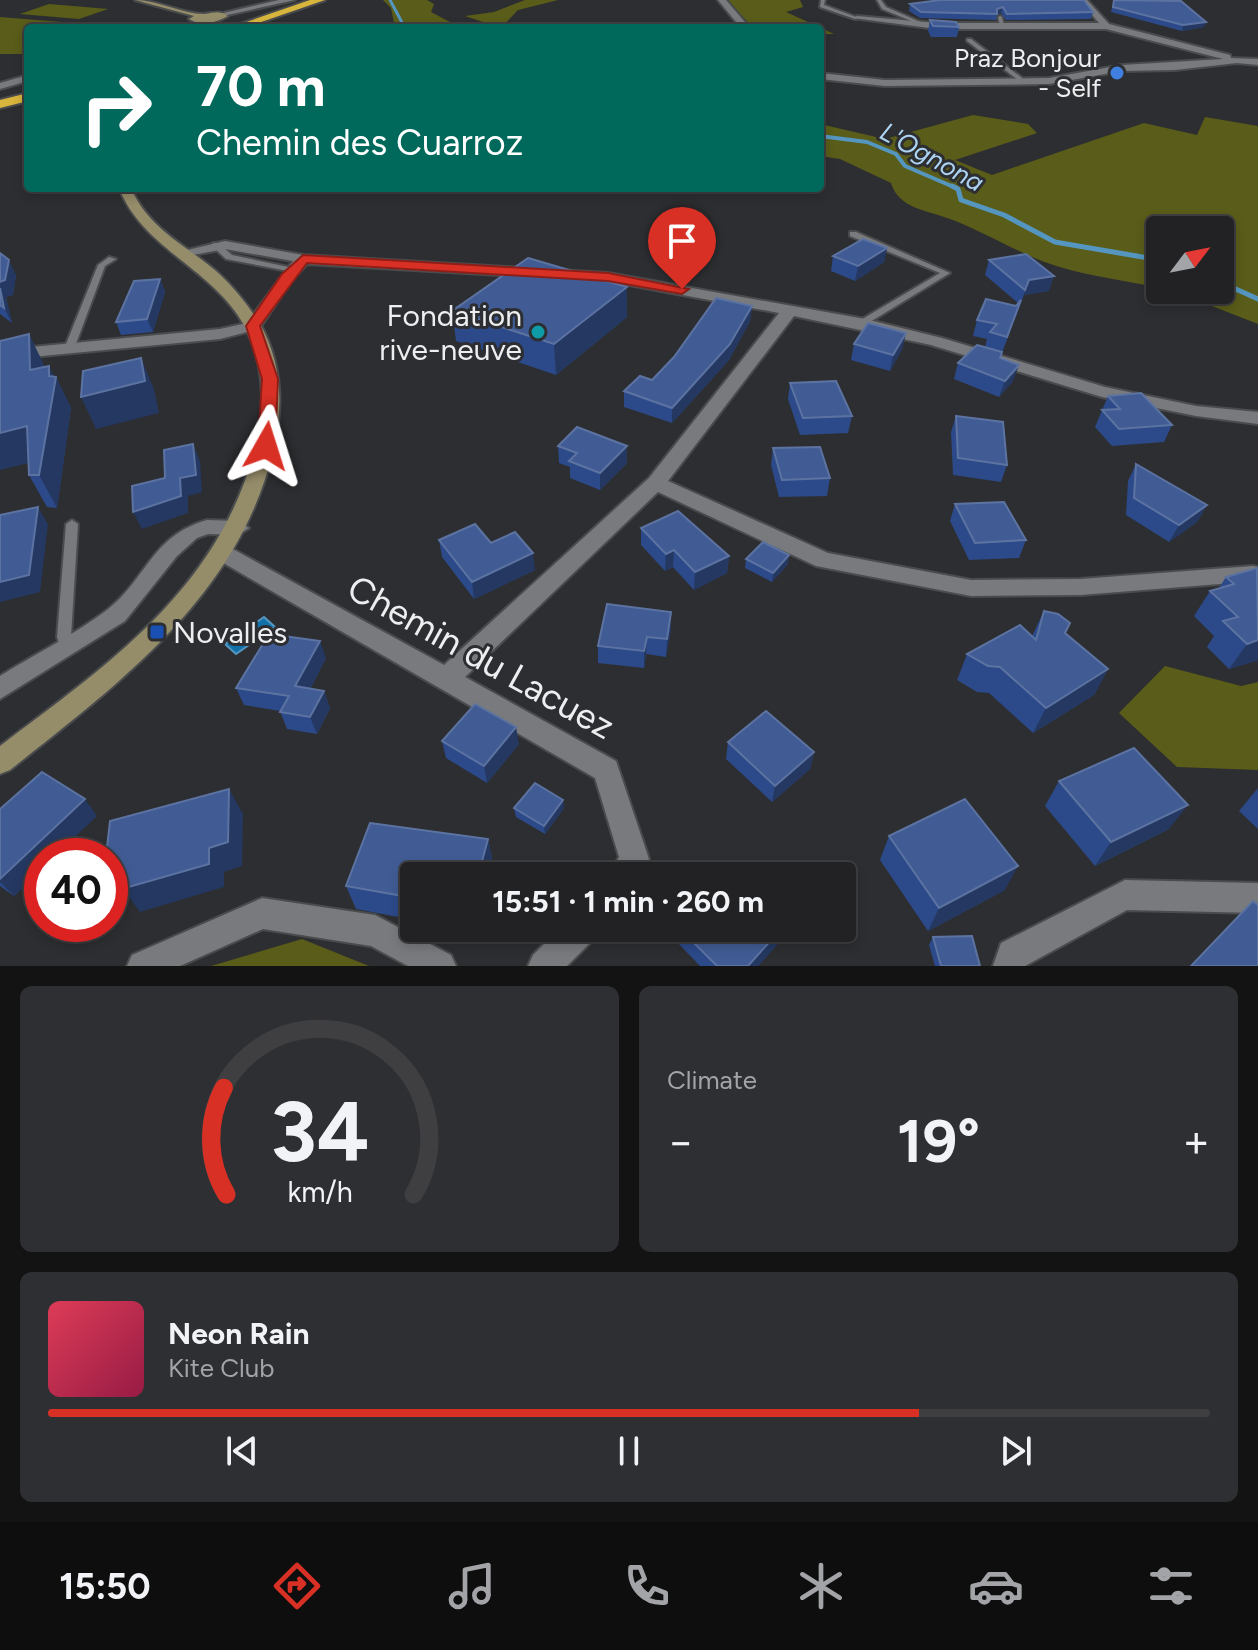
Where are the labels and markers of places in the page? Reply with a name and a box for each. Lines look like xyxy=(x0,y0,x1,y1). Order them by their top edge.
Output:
place label: Praz Bonjour - Self xyxy=(954,42,1101,104)
marker: Praz Bonjour - Self xyxy=(1108,64,1126,82)
pin xyxy=(648,207,716,289)
place label: Fondation rive-neuve xyxy=(379,297,522,368)
marker: Fondation rive-neuve xyxy=(529,323,547,341)
place label: Novalles xyxy=(173,614,287,651)
marker: Novalles xyxy=(148,623,166,641)

